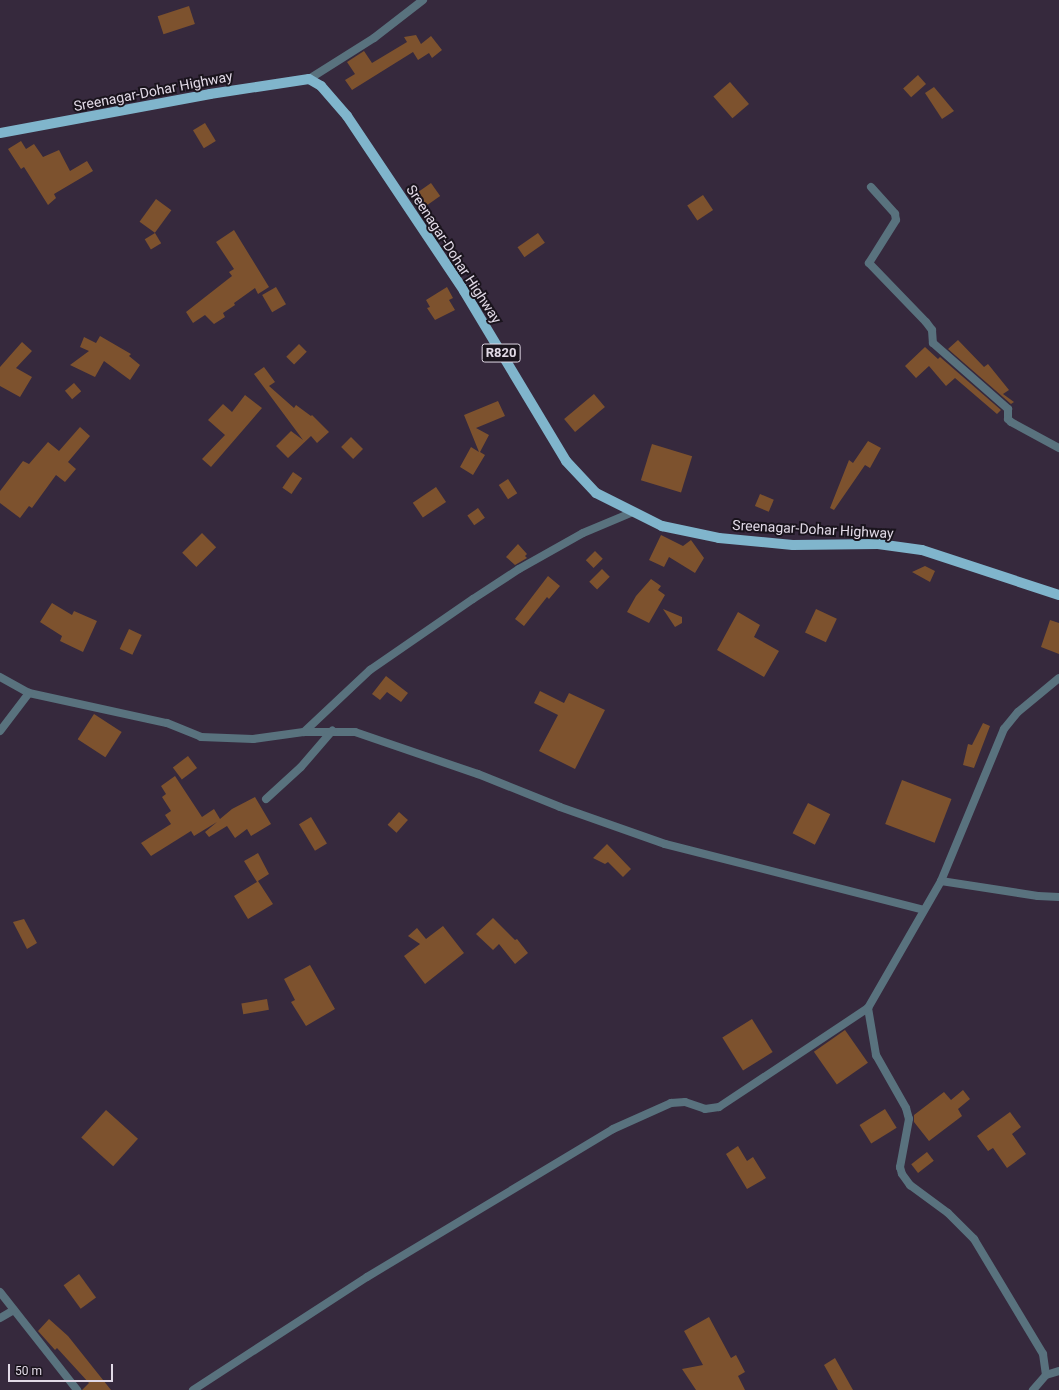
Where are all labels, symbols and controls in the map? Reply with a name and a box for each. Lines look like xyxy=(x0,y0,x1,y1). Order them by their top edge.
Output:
street label: Sreenagar-Dohar Highway xyxy=(72,67,234,115)
street label: Sreenagar-Dohar Highway xyxy=(403,182,505,326)
road number: R820 xyxy=(481,342,521,364)
street label: Sreenagar-Dohar Highway xyxy=(732,516,894,542)
scale bar xyxy=(10,1356,115,1382)
text: 50 m xyxy=(15,1364,42,1378)

